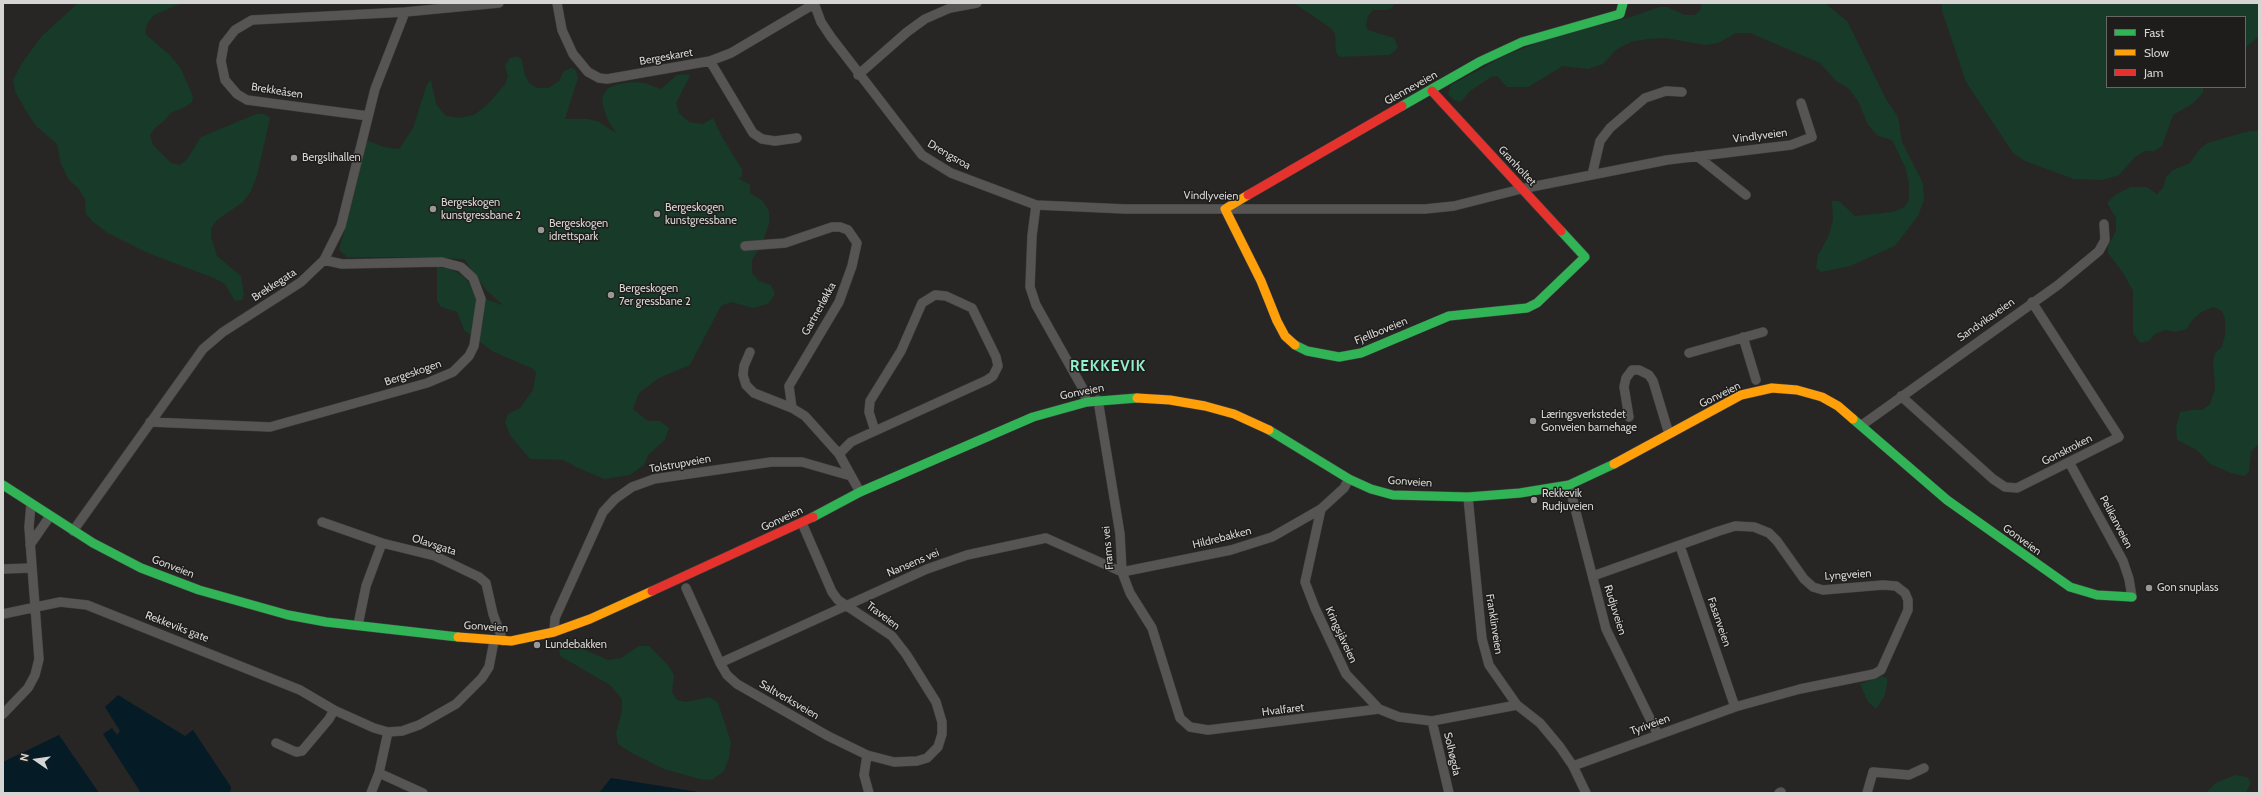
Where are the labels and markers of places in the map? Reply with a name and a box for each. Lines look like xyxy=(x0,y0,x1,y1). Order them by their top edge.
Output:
place label: Bergslihallen xyxy=(302,151,361,165)
marker: Bergslihallen xyxy=(289,153,299,163)
place label: Bergeskogen kunstgressbane 2 xyxy=(441,196,521,222)
place label: Bergeskogen kunstgressbane xyxy=(665,201,737,227)
marker: Bergeskogen kunstgressbane 2 xyxy=(428,204,438,214)
marker: Bergeskogen kunstgressbane xyxy=(652,209,662,219)
place label: Bergeskogen idrettspark xyxy=(549,217,608,243)
marker: Bergeskogen idrettspark xyxy=(536,225,546,235)
place label: Bergeskogen 7er gressbane 2 xyxy=(619,282,691,308)
marker: Bergeskogen 7er gressbane 2 xyxy=(606,290,616,300)
place label: Læringsverkstedet Gonveien barnehage xyxy=(1541,408,1637,434)
marker: Læringsverkstedet Gonveien barnehage xyxy=(1528,416,1538,426)
place label: Rekkevik Rudjuveien xyxy=(1542,487,1594,513)
marker: Rekkevik Rudjuveien xyxy=(1529,495,1539,505)
place label: Gon snuplass xyxy=(2157,581,2219,595)
marker: Gon snuplass xyxy=(2144,583,2154,593)
place label: Lundebakken xyxy=(545,638,607,652)
marker: Lundebakken xyxy=(532,640,542,650)

